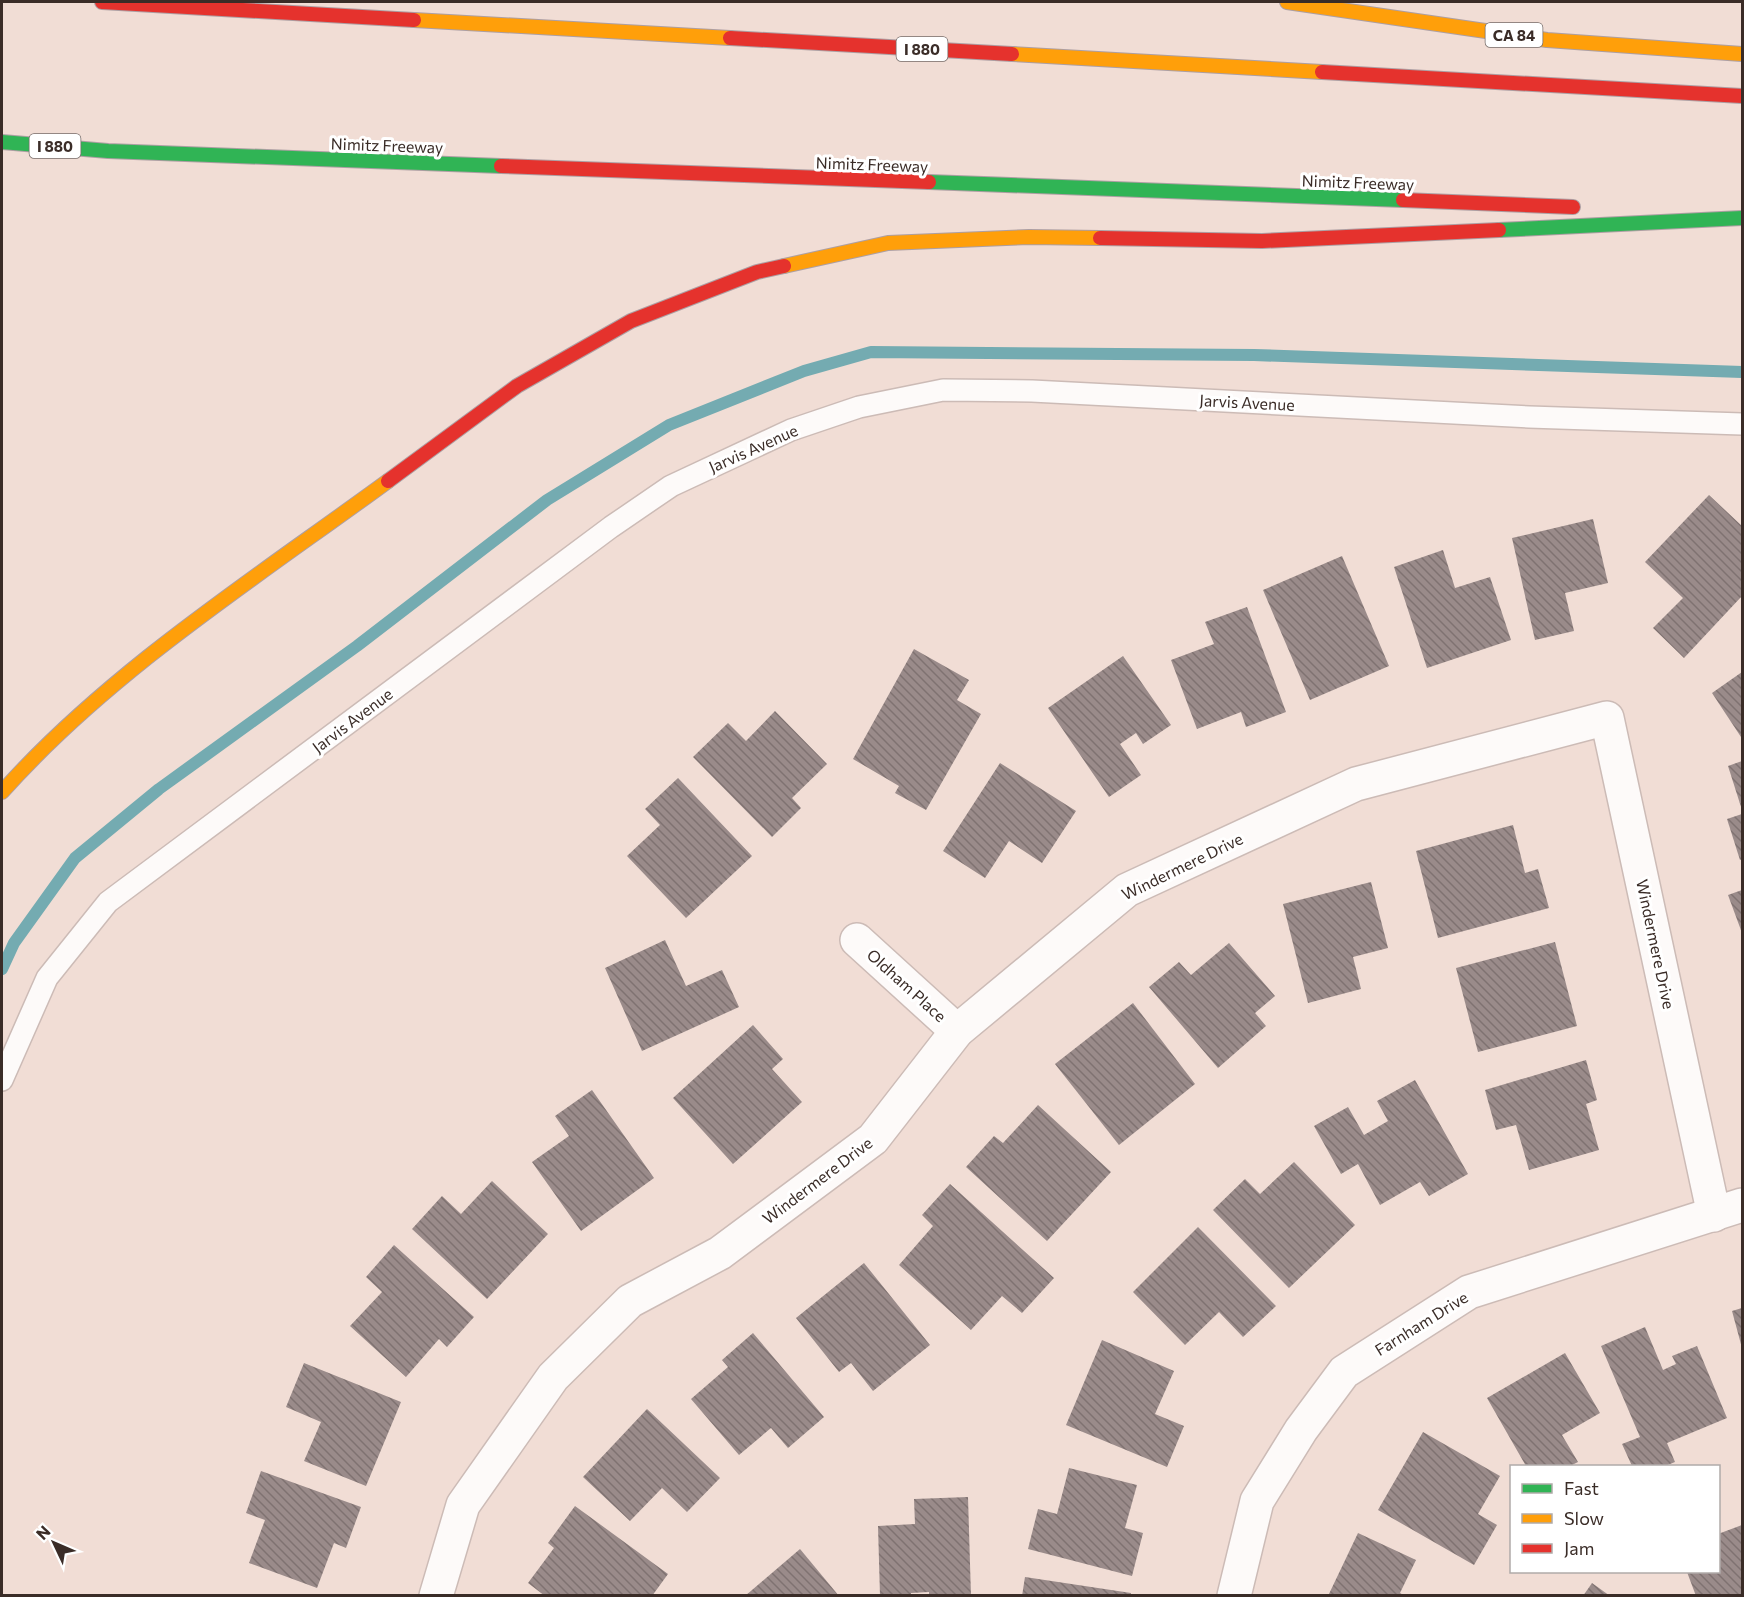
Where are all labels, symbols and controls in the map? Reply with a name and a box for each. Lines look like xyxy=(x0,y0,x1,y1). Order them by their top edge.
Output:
road number: CA 84 xyxy=(1486,23,1543,47)
road number: I 880 xyxy=(896,37,948,61)
road number: I 880 xyxy=(29,134,80,158)
street label: Nimitz Freeway xyxy=(330,134,444,156)
street label: Nimitz Freeway xyxy=(815,153,929,175)
street label: Nimitz Freeway xyxy=(1301,171,1415,193)
street label: Jarvis Avenue xyxy=(1199,390,1295,414)
street label: Jarvis Avenue xyxy=(706,420,800,476)
street label: Jarvis Avenue xyxy=(308,684,396,756)
street label: Windermere Drive xyxy=(1118,828,1246,904)
street label: Windermere Drive xyxy=(1633,877,1679,1011)
street label: Oldham Place xyxy=(864,945,950,1025)
street label: Windermere Drive xyxy=(758,1133,876,1227)
street label: Farnham Drive xyxy=(1371,1287,1471,1359)
legend xyxy=(1510,1465,1720,1573)
text: Fast xyxy=(1564,1477,1599,1499)
text: Slow xyxy=(1564,1507,1604,1529)
north arrow xyxy=(24,1513,84,1573)
text: N xyxy=(32,1521,54,1543)
text: Jam xyxy=(1564,1537,1594,1559)

